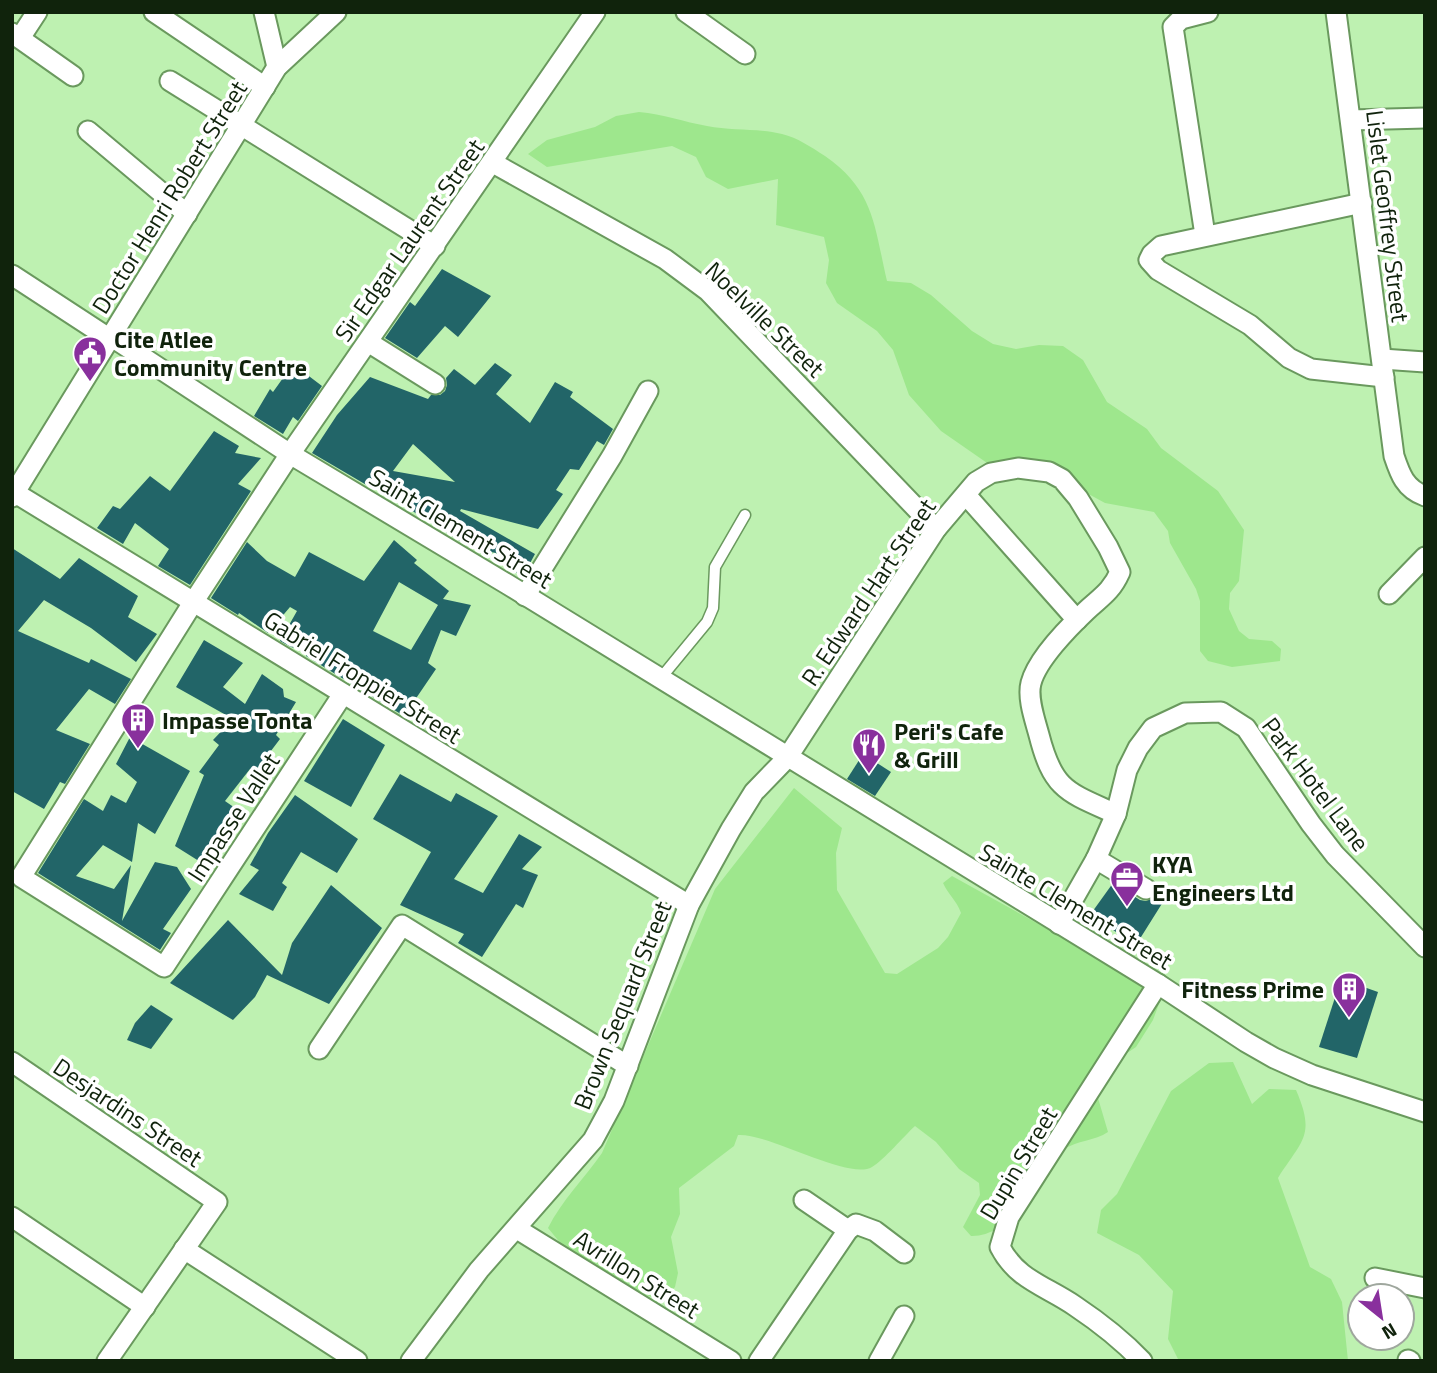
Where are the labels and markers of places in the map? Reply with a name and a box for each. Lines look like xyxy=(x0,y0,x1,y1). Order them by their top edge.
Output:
place label: Cite Atlee Community Centre xyxy=(114,321,307,385)
public building icon: Cite Atlee Community Centre xyxy=(71,334,109,383)
building icon: Impasse Tonta xyxy=(119,701,157,750)
place label: Impasse Tonta xyxy=(162,702,313,738)
place label: Peri's Cafe & Grill xyxy=(894,713,1004,777)
restaurant icon: Peri's Cafe & Grill xyxy=(850,726,888,775)
place label: KYA Engineers Ltd xyxy=(1152,846,1294,910)
office icon: KYA Engineers Ltd xyxy=(1108,859,1146,908)
building icon: Fitness Prime xyxy=(1330,970,1368,1019)
place label: Fitness Prime xyxy=(1181,971,1324,1007)

